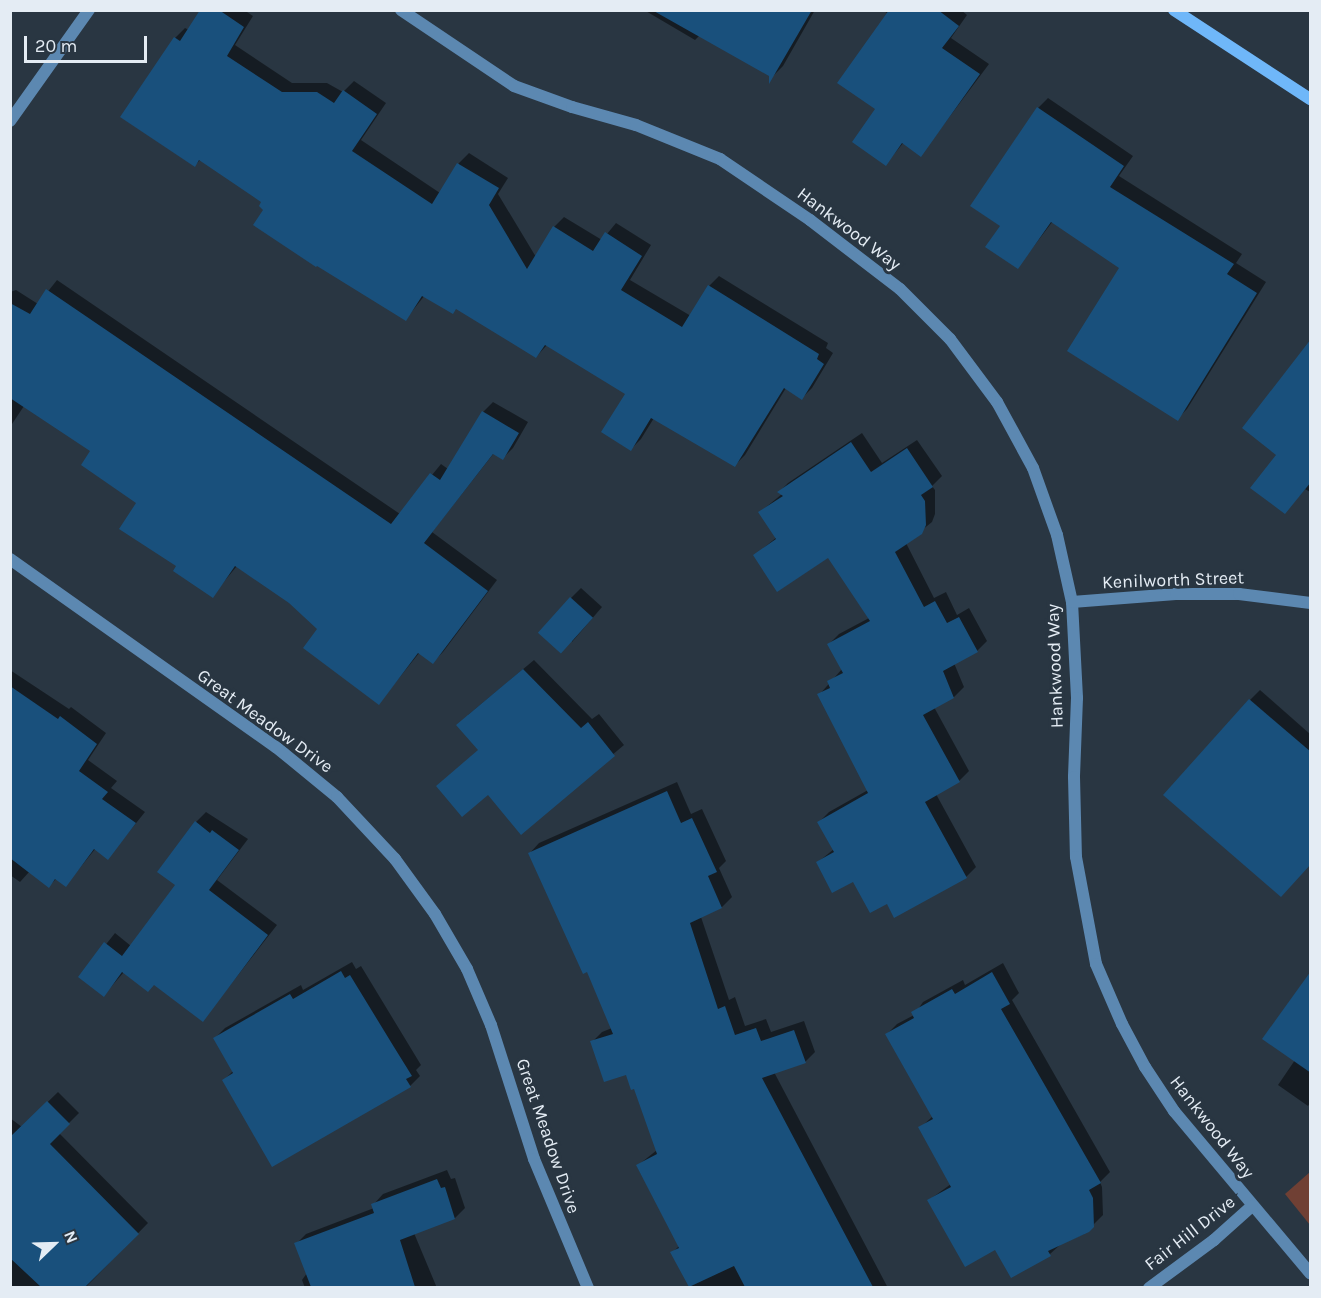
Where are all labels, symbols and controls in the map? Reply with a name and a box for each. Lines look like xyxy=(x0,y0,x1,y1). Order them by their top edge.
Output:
scale bar xyxy=(27,24,150,62)
text: 20 m xyxy=(35,35,77,57)
street label: Hankwood Way xyxy=(793,183,905,275)
street label: Kenilworth Street xyxy=(1102,567,1244,593)
street label: Hankwood Way xyxy=(1042,603,1068,729)
street label: Great Meadow Drive xyxy=(193,664,337,778)
street label: Great Meadow Drive xyxy=(511,1056,585,1216)
street label: Hankwood Way xyxy=(1165,1071,1259,1183)
street label: Fair Hill Drive xyxy=(1140,1191,1240,1275)
north arrow xyxy=(24,1214,84,1274)
text: N xyxy=(60,1228,82,1246)

